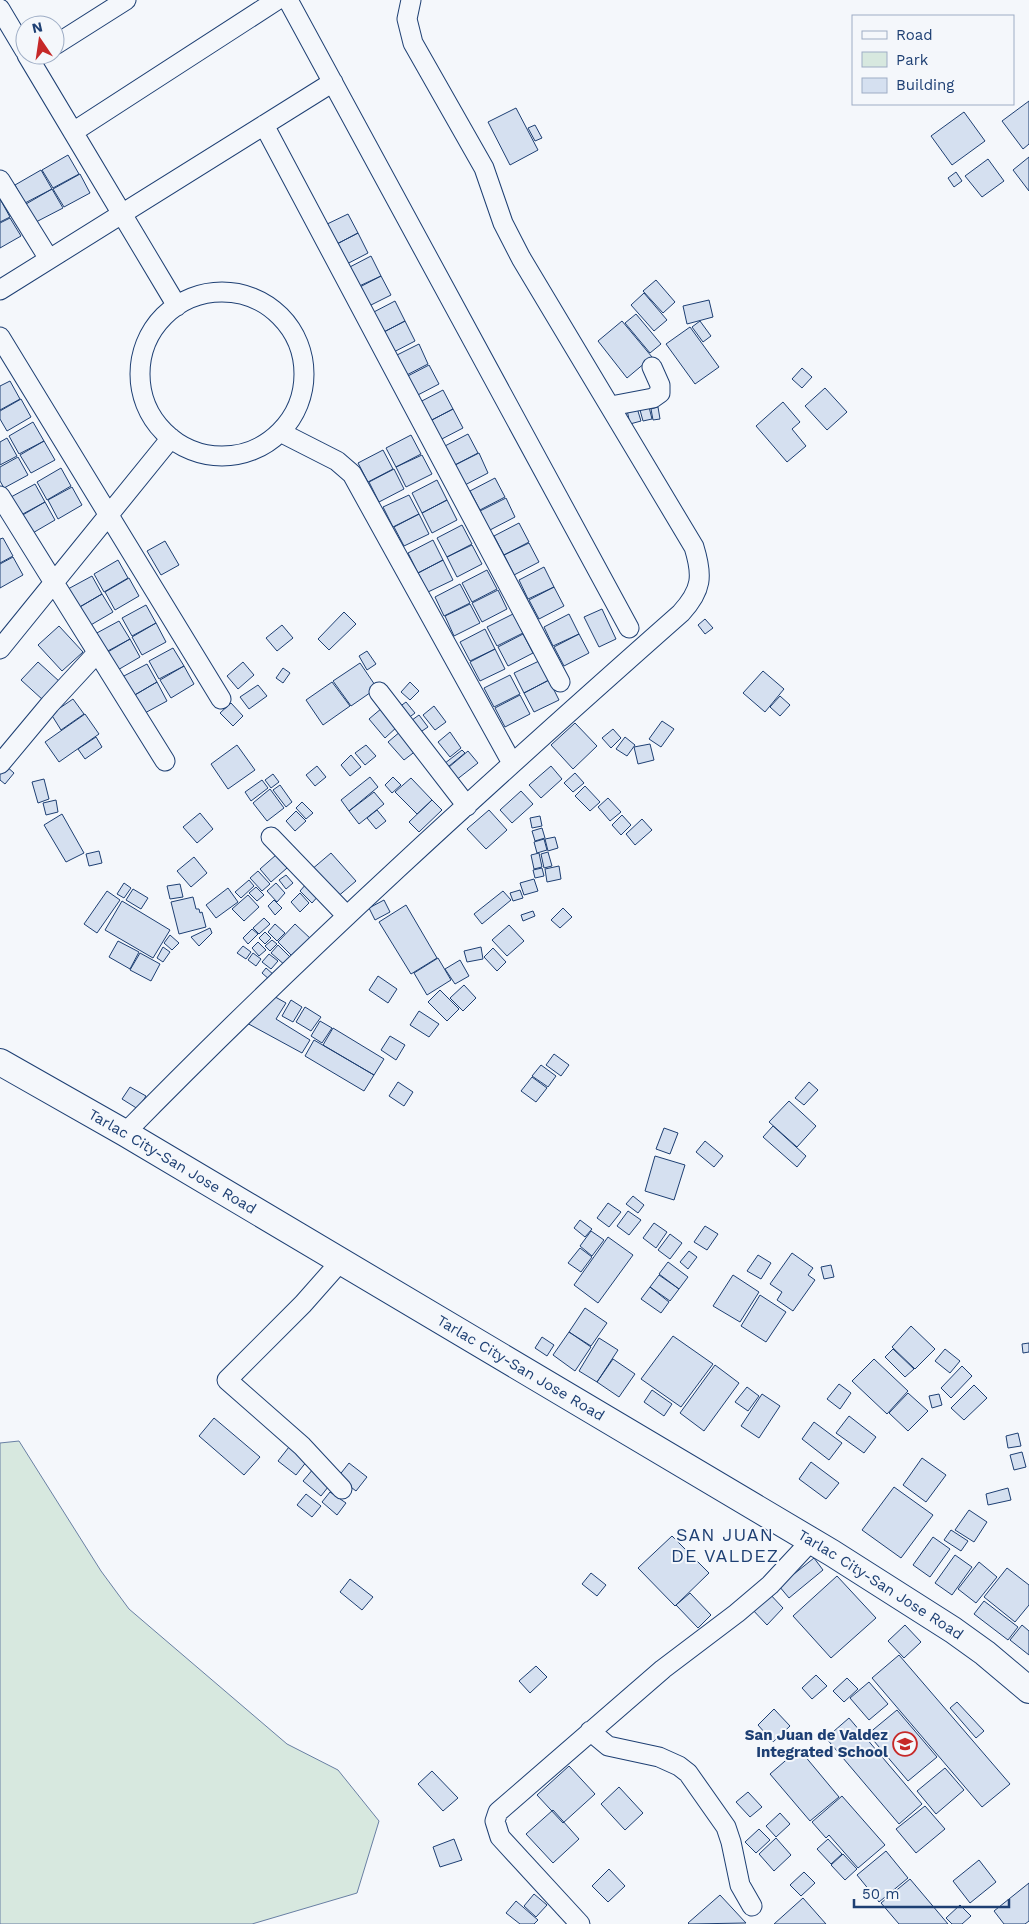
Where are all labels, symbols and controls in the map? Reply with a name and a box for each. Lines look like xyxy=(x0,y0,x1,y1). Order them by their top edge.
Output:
north arrow xyxy=(15,15,65,65)
legend xyxy=(852,15,1014,105)
text: N xyxy=(30,18,44,36)
text: Road xyxy=(896,26,933,44)
text: Park xyxy=(896,51,929,69)
text: Building xyxy=(896,76,954,94)
street label: Tarlac City-San Jose Road xyxy=(85,1105,260,1218)
street label: Tarlac City-San Jose Road xyxy=(434,1311,608,1425)
district label: SAN JUAN DE VALDEZ xyxy=(671,1524,779,1566)
street label: Tarlac City-San Jose Road xyxy=(795,1526,967,1643)
place label: San Juan de Valdez Integrated School xyxy=(745,1726,888,1761)
school or university icon: San Juan de Valdez Integrated School xyxy=(892,1731,918,1757)
scale bar xyxy=(854,1876,1009,1908)
text: 50 m xyxy=(862,1885,899,1903)

